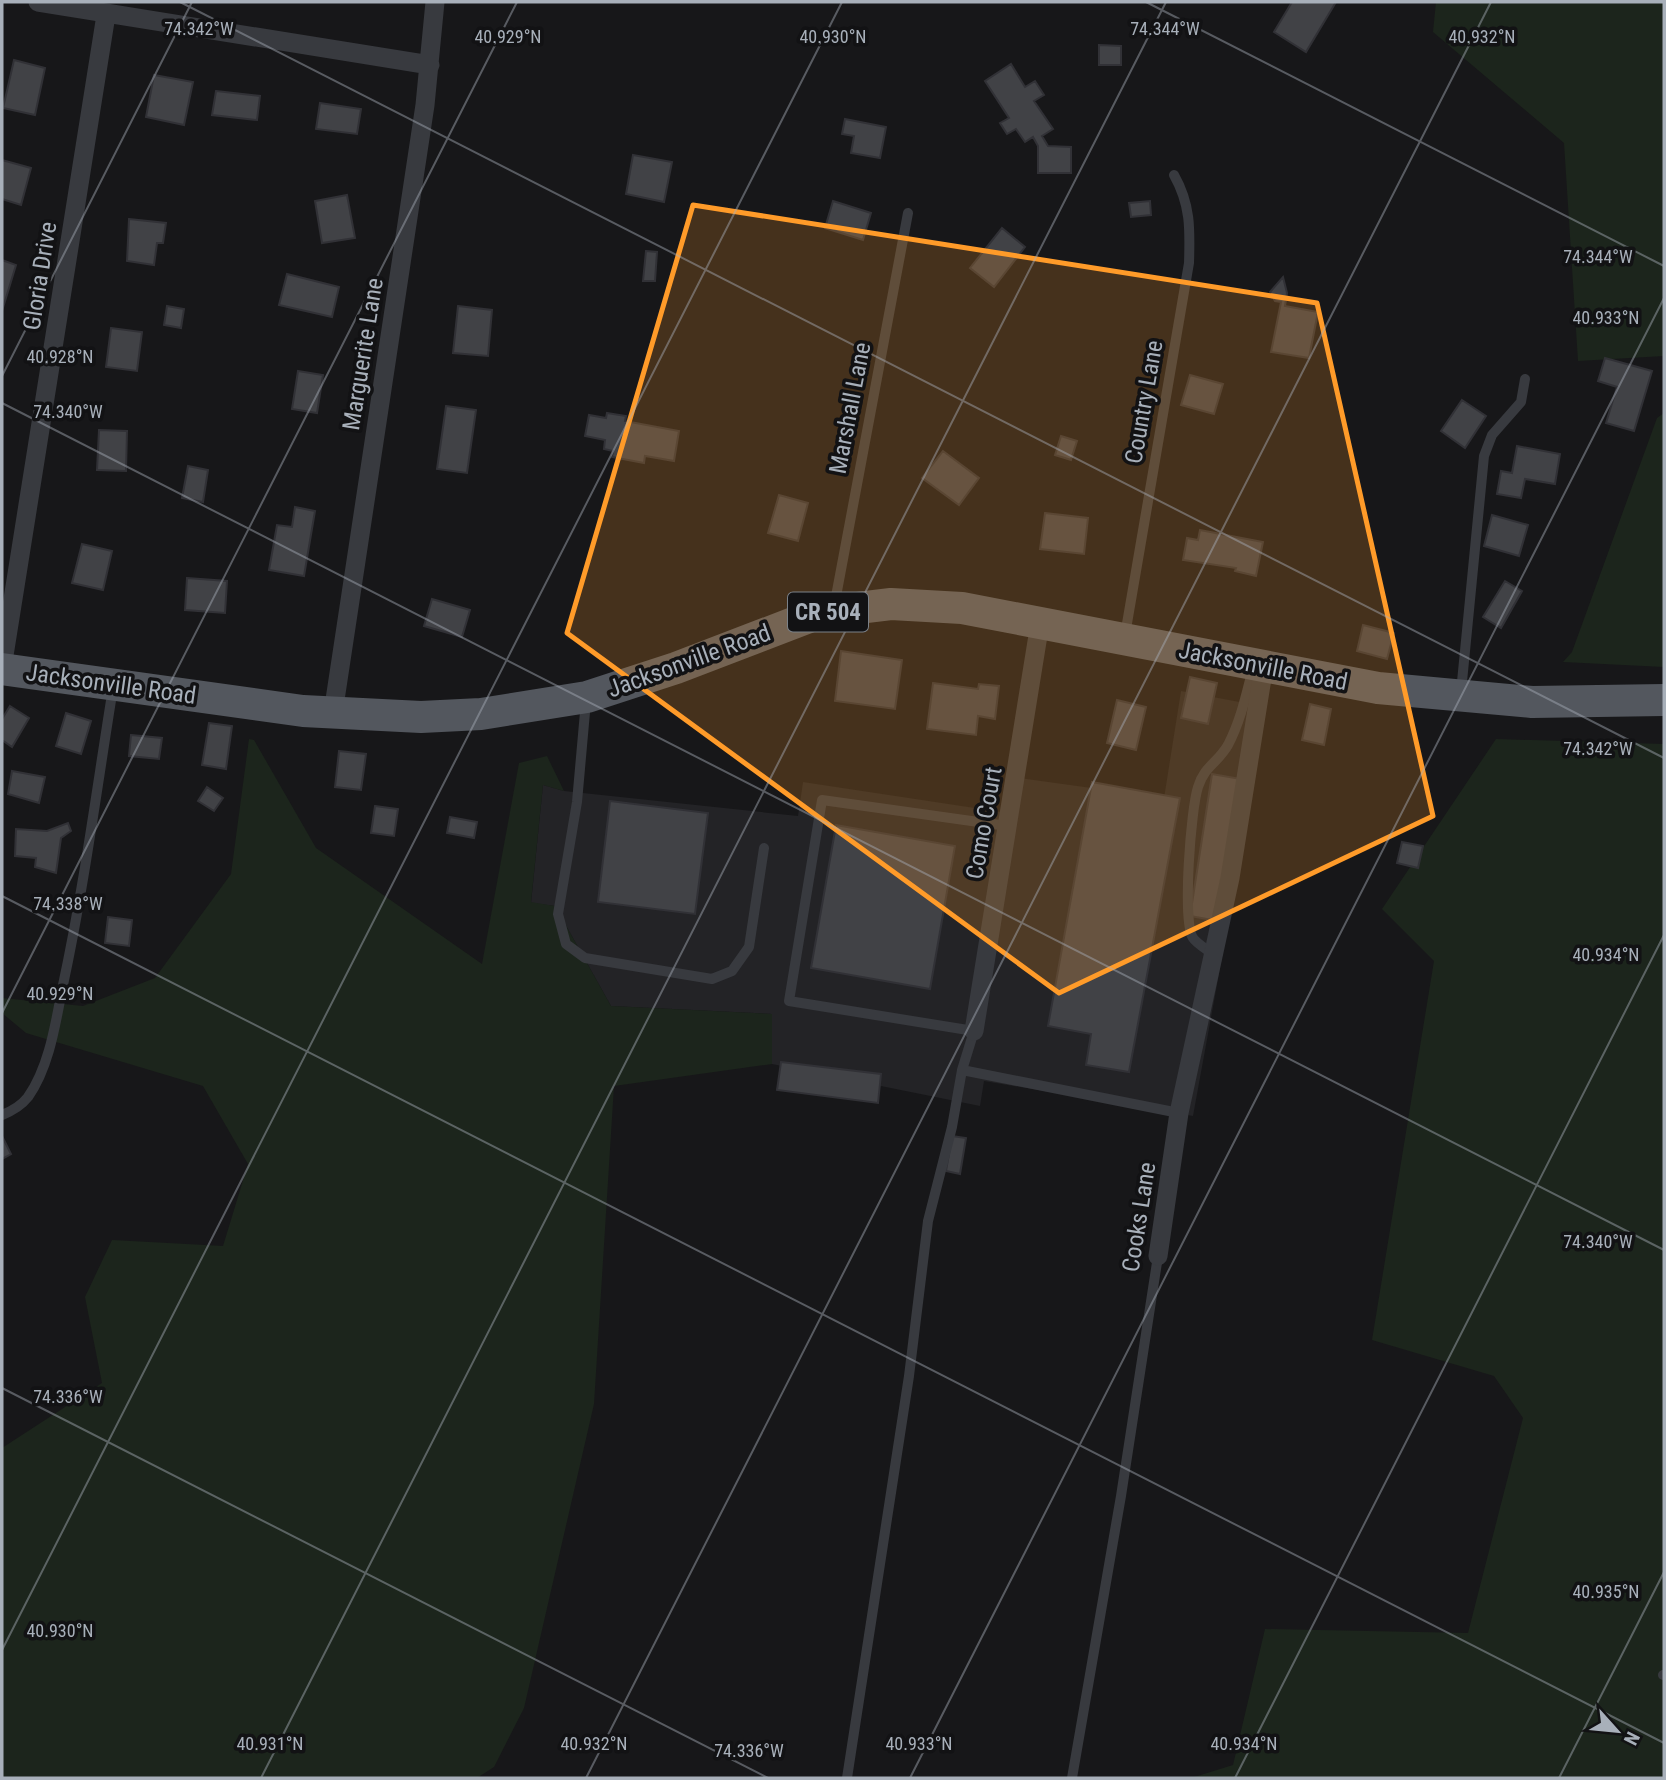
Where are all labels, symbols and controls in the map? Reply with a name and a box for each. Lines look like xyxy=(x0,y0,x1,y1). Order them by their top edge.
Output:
text: 74.342°W xyxy=(164,18,234,39)
text: 74.344°W xyxy=(1130,18,1200,39)
text: 40.929°N xyxy=(474,26,542,47)
text: 40.930°N xyxy=(799,26,867,47)
text: 40.932°N xyxy=(1448,26,1516,47)
street label: Gloria Drive xyxy=(18,220,62,332)
text: 74.344°W xyxy=(1563,246,1633,267)
street label: Marguerite Lane xyxy=(337,276,389,432)
text: 40.933°N xyxy=(1572,307,1640,328)
street label: Country Lane xyxy=(1119,338,1169,466)
street label: Marshall Lane xyxy=(824,340,876,476)
text: 40.928°N xyxy=(26,346,94,367)
text: 74.340°W xyxy=(33,401,103,422)
road number: CR 504 xyxy=(788,592,868,632)
street label: Jacksonville Road xyxy=(604,619,774,703)
street label: Jacksonville Road xyxy=(1176,636,1350,696)
street label: Jacksonville Road xyxy=(24,658,198,710)
text: 74.342°W xyxy=(1563,738,1633,759)
street label: Como Court xyxy=(960,765,1008,881)
text: 74.338°W xyxy=(33,893,103,914)
text: 40.934°N xyxy=(1572,944,1640,965)
text: 40.929°N xyxy=(26,983,94,1004)
street label: Cooks Lane xyxy=(1117,1160,1161,1274)
text: 74.340°W xyxy=(1563,1231,1633,1252)
text: 74.336°W xyxy=(33,1386,103,1407)
text: 40.935°N xyxy=(1572,1581,1640,1602)
text: 40.930°N xyxy=(26,1620,94,1641)
north arrow xyxy=(1582,1696,1652,1766)
text: N xyxy=(1619,1728,1645,1749)
text: 40.931°N xyxy=(236,1733,304,1754)
text: 40.932°N xyxy=(560,1733,628,1754)
text: 40.933°N xyxy=(885,1733,953,1754)
text: 40.934°N xyxy=(1210,1733,1278,1754)
text: 74.336°W xyxy=(714,1740,784,1761)

